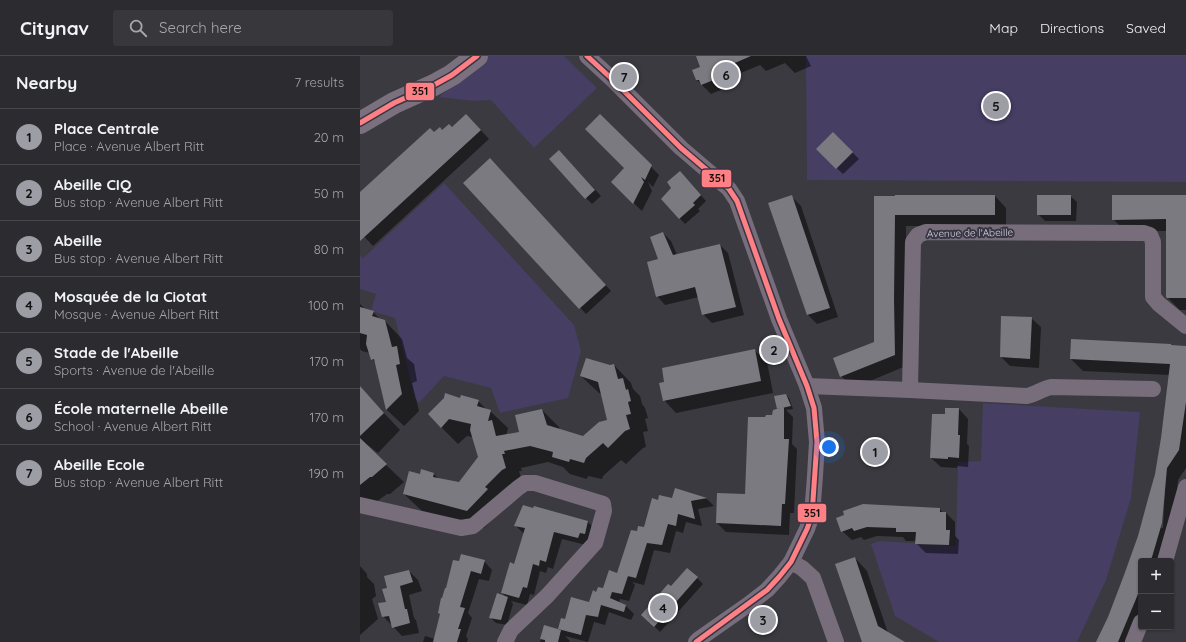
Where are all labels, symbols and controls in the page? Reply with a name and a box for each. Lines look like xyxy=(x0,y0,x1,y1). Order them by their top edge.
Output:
search box xyxy=(113,10,393,46)
text: Citynav xyxy=(20,16,89,40)
icon: search xyxy=(127,17,149,39)
text: Search here xyxy=(159,18,242,37)
text: Map xyxy=(989,19,1018,37)
text: Directions xyxy=(1040,19,1104,37)
text: Saved xyxy=(1126,19,1166,37)
pin: 6 xyxy=(713,60,739,90)
pin: 7 xyxy=(611,62,637,92)
text: Nearby xyxy=(16,72,77,93)
text: 7 results xyxy=(295,74,344,90)
line badge: 351 xyxy=(405,82,435,101)
text: 351 xyxy=(412,84,428,98)
pin: 5 xyxy=(983,91,1009,121)
text: Place Centrale xyxy=(54,119,159,138)
text: 1 xyxy=(26,129,32,145)
text: 20 m xyxy=(314,129,344,145)
text: Place · Avenue Albert Ritt xyxy=(54,138,204,154)
line badge: 351 xyxy=(701,169,732,188)
text: 351 xyxy=(709,171,725,185)
text: Abeille CIQ xyxy=(54,175,131,194)
text: 2 xyxy=(25,185,33,201)
text: 50 m xyxy=(314,185,344,201)
text: Bus stop · Avenue Albert Ritt xyxy=(54,194,223,210)
street label: Avenue de l'Abeille xyxy=(927,226,1013,240)
text: Abeille xyxy=(54,231,102,250)
text: 3 xyxy=(26,241,32,257)
text: 80 m xyxy=(314,241,344,257)
text: Bus stop · Avenue Albert Ritt xyxy=(54,250,223,266)
text: Mosquée de la Ciotat xyxy=(54,287,207,306)
text: 4 xyxy=(25,297,33,313)
text: 100 m xyxy=(308,297,344,313)
text: Mosque · Avenue Albert Ritt xyxy=(54,306,219,322)
pin: 2 xyxy=(761,335,787,365)
text: Stade de l'Abeille xyxy=(54,343,179,362)
text: 5 xyxy=(25,353,33,369)
text: 170 m xyxy=(309,353,344,369)
text: Sports · Avenue de l'Abeille xyxy=(54,362,214,378)
text: École maternelle Abeille xyxy=(54,399,228,418)
text: 6 xyxy=(25,409,33,425)
text: 170 m xyxy=(309,409,344,425)
text: School · Avenue Albert Ritt xyxy=(54,418,212,434)
your location xyxy=(819,437,839,457)
pin: 1 xyxy=(862,437,888,467)
text: Abeille Ecole xyxy=(54,455,145,474)
text: 7 xyxy=(25,465,33,481)
text: 190 m xyxy=(309,465,344,481)
text: Bus stop · Avenue Albert Ritt xyxy=(54,474,223,490)
line badge: 351 xyxy=(797,503,827,523)
text: 351 xyxy=(804,506,820,520)
map controls xyxy=(1138,558,1174,630)
button: + xyxy=(1138,558,1174,594)
pin: 4 xyxy=(650,593,676,623)
button: − xyxy=(1138,594,1174,630)
pin: 3 xyxy=(750,605,776,635)

